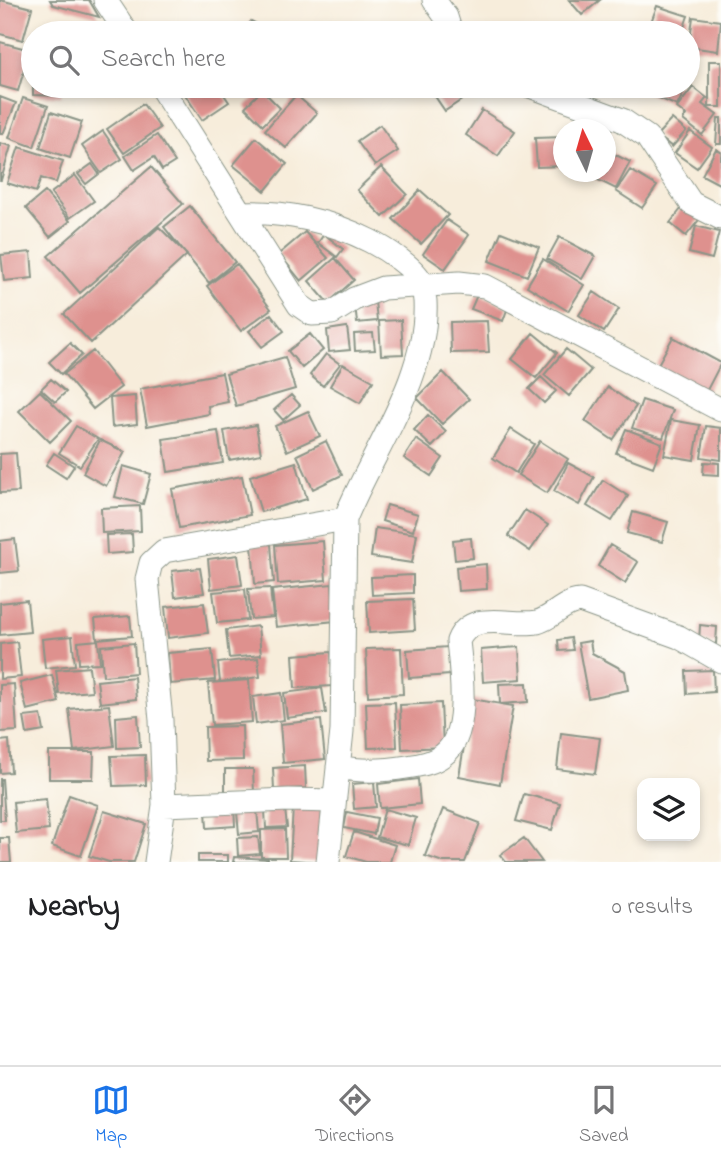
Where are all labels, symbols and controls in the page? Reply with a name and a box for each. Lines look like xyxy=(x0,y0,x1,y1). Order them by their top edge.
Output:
search box xyxy=(21,21,700,98)
icon: search xyxy=(45,41,83,79)
text: Search here xyxy=(101,41,226,79)
north arrow xyxy=(553,119,616,182)
map controls xyxy=(637,778,700,841)
button: layers xyxy=(637,778,700,841)
text: Nearby xyxy=(28,886,120,930)
text: 0 results xyxy=(612,891,693,924)
tab: Map xyxy=(92,1081,130,1150)
tab: Directions xyxy=(315,1081,394,1150)
tab: Saved xyxy=(579,1081,629,1150)

